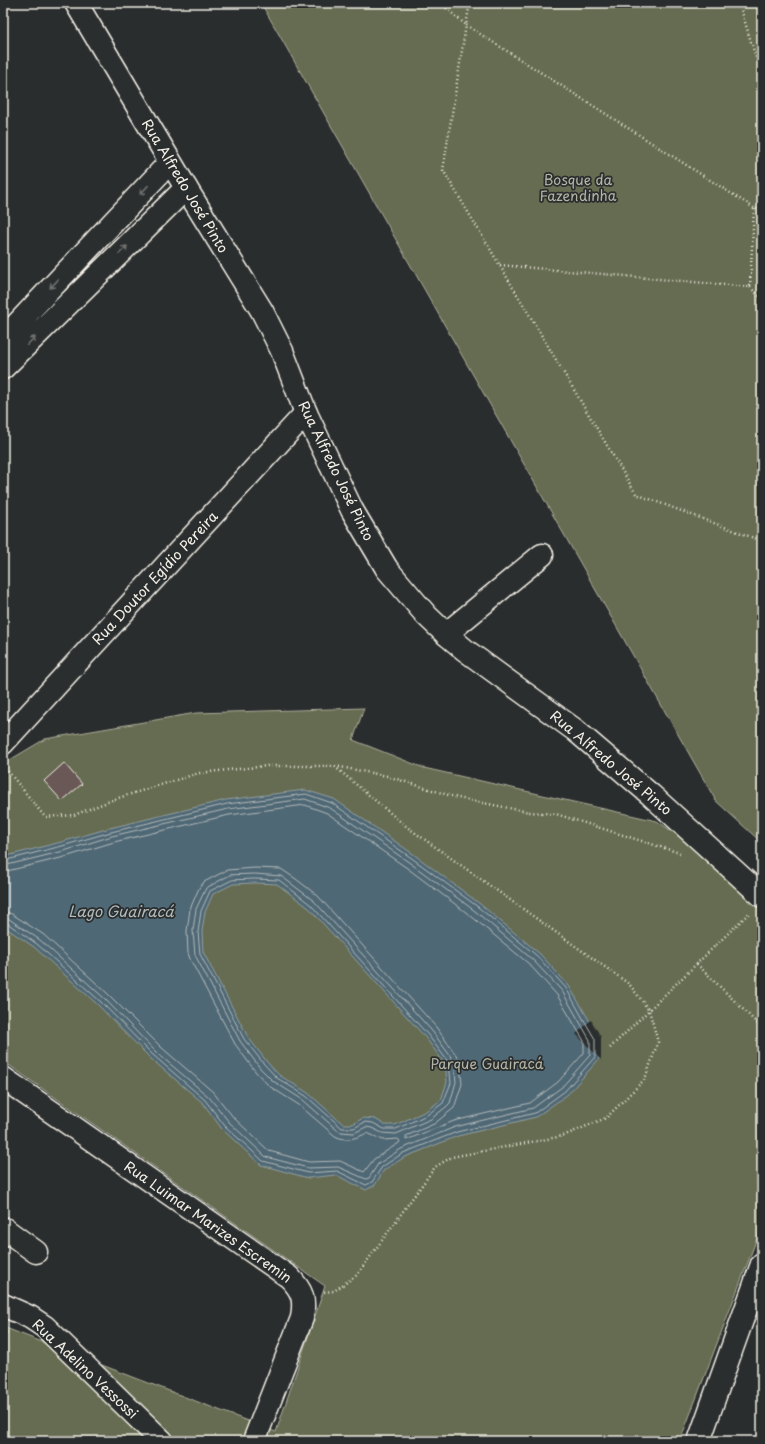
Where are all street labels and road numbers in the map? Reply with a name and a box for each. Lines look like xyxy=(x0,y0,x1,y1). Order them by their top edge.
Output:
street label: Rua Alfredo José Pinto xyxy=(137,115,234,257)
street label: Rua Alfredo José Pinto xyxy=(293,397,380,544)
street label: Rua Doutor Egídio Pereira xyxy=(87,506,223,649)
street label: Rua Alfredo José Pinto xyxy=(546,705,677,820)
street label: Rua Luimar Marizes Escremin xyxy=(120,1156,296,1288)
street label: Rua Adelino Vessossi xyxy=(28,1314,143,1423)

